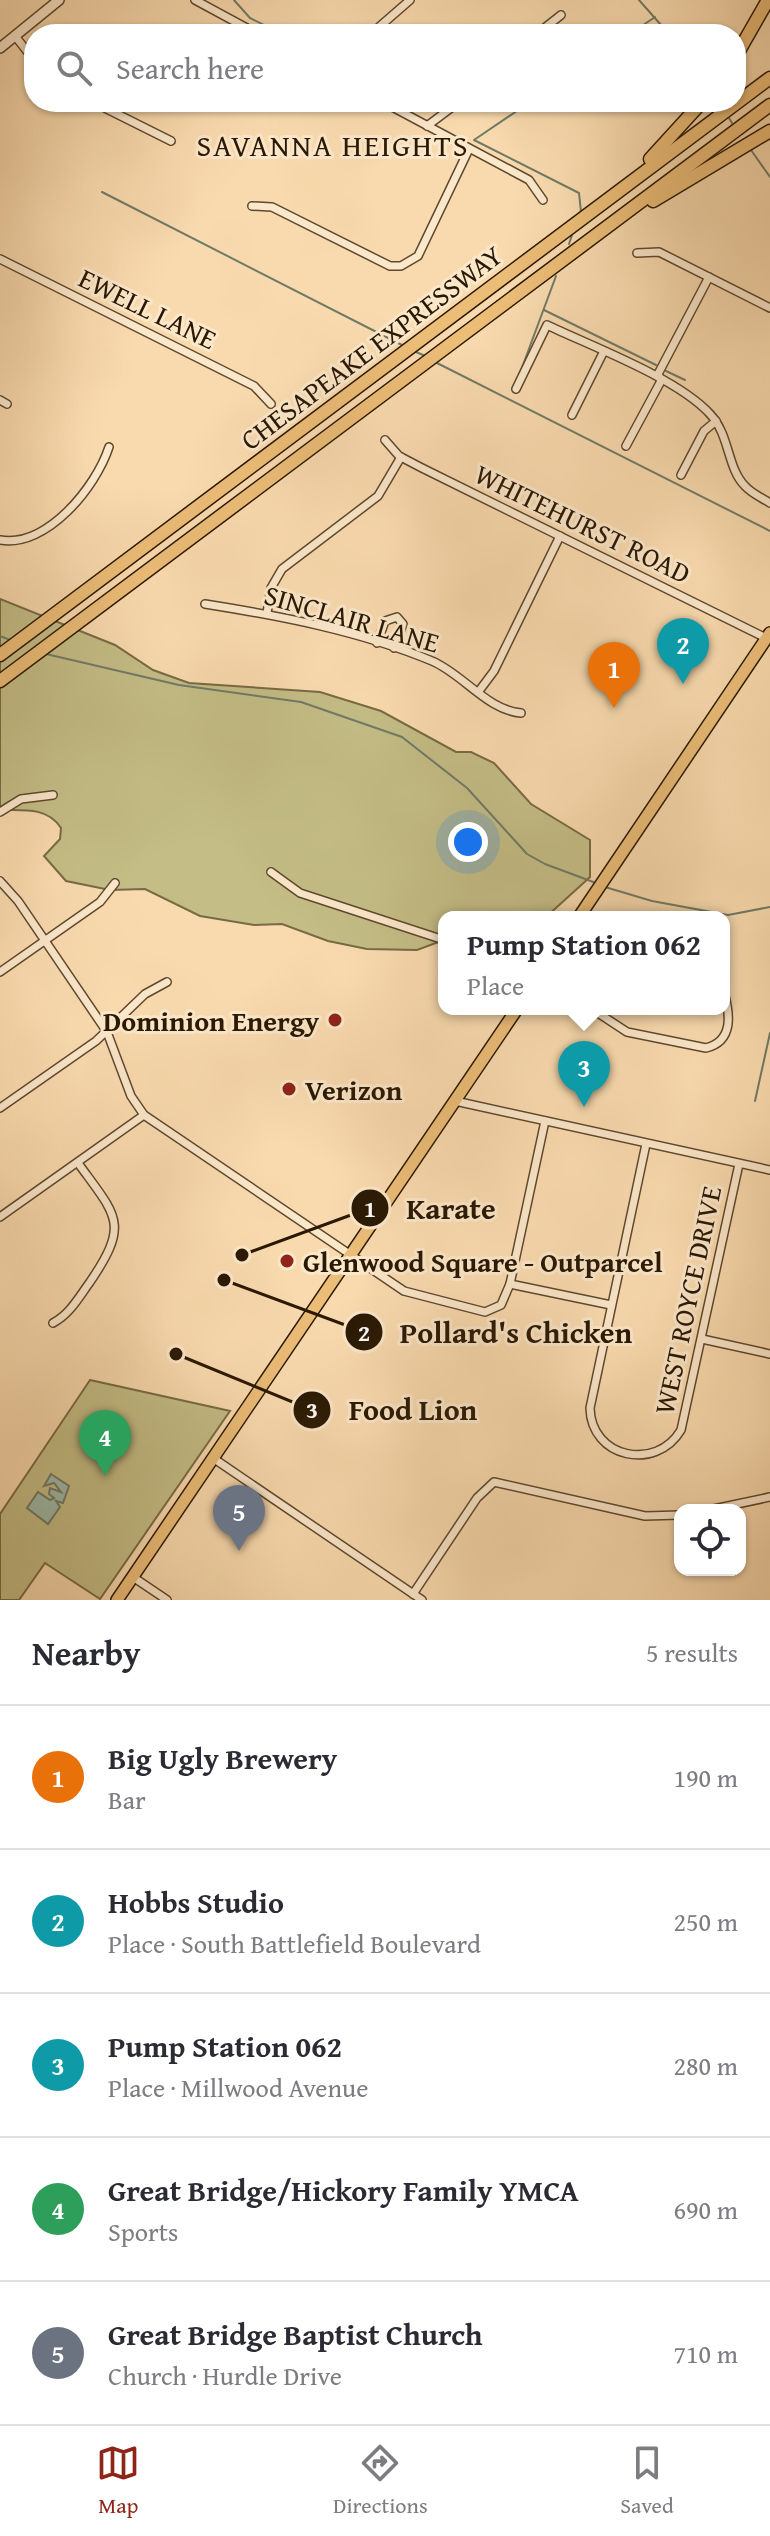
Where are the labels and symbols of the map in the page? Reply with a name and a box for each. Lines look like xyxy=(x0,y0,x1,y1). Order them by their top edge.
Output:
district label: SAVANNA HEIGHTS xyxy=(197,123,469,167)
street label: CHESAPEAKE EXPRESSWAY xyxy=(231,235,511,459)
street label: EWELL LANE xyxy=(72,257,224,359)
street label: WHITEHURST ROAD xyxy=(468,453,698,593)
street label: SINCLAIR LANE xyxy=(260,573,444,663)
pin: 2 xyxy=(657,618,709,684)
pin: 1 xyxy=(588,642,640,708)
your location xyxy=(448,822,488,862)
place label: Dominion Energy xyxy=(103,1000,320,1041)
marker: Dominion Energy xyxy=(326,1011,344,1029)
pin: 3 xyxy=(558,1041,610,1107)
place label: Verizon xyxy=(305,1069,403,1110)
marker: Verizon xyxy=(280,1080,298,1098)
callout: Karate xyxy=(350,1181,511,1235)
street label: WEST ROYCE DRIVE xyxy=(643,1182,731,1418)
text: Karate xyxy=(406,1186,496,1230)
text: 1 xyxy=(364,1191,376,1226)
place label: Glenwood Square - Outparcel xyxy=(303,1241,663,1282)
marker: Glenwood Square - Outparcel xyxy=(278,1252,296,1270)
callout: Pollard's Chicken xyxy=(344,1305,648,1359)
text: Pollard's Chicken xyxy=(400,1310,632,1354)
text: 2 xyxy=(358,1315,370,1350)
callout: Food Lion xyxy=(292,1383,493,1437)
text: Food Lion xyxy=(349,1387,478,1431)
text: 3 xyxy=(306,1392,318,1427)
pin: 4 xyxy=(79,1410,131,1476)
pin: 5 xyxy=(213,1485,265,1551)

